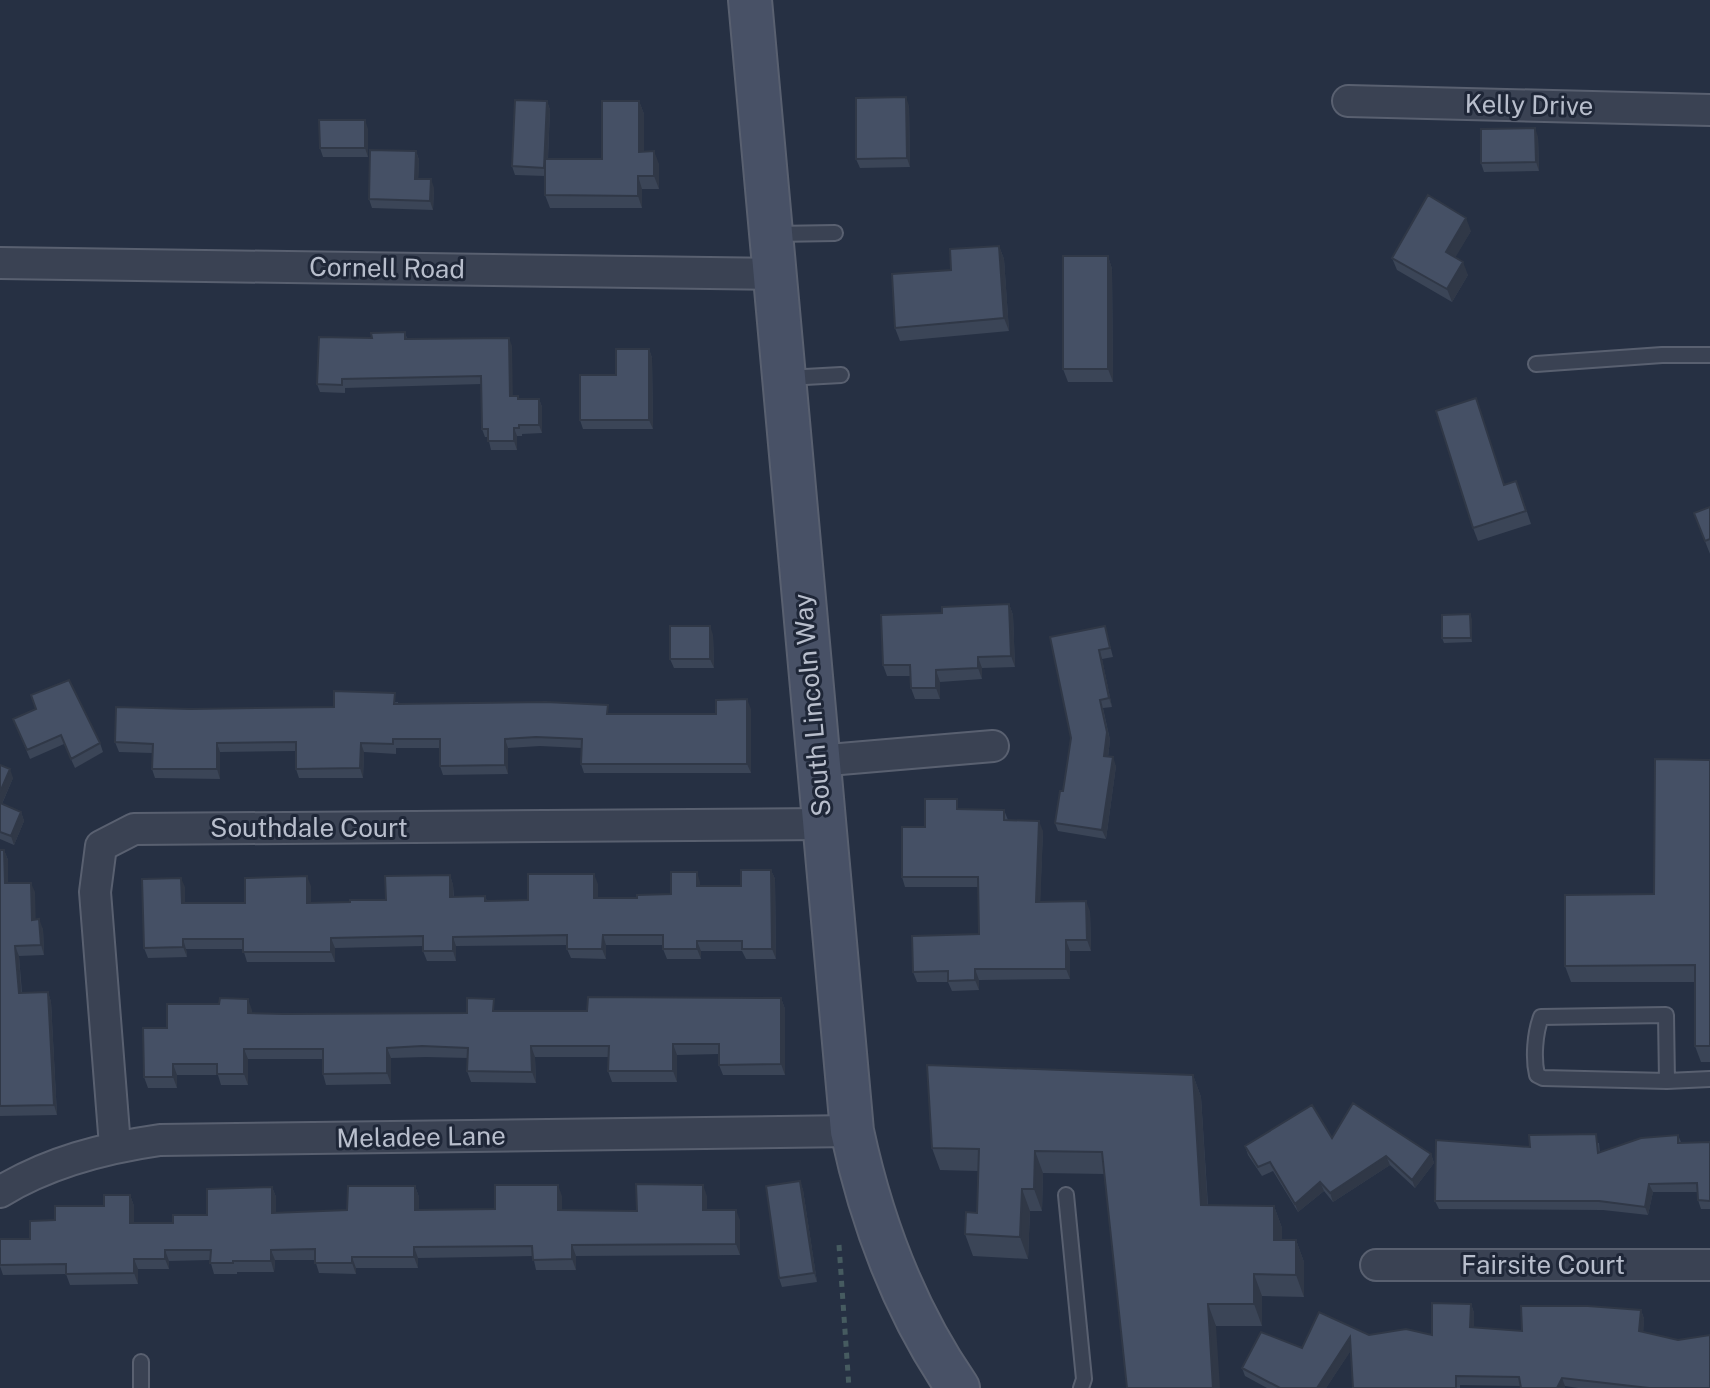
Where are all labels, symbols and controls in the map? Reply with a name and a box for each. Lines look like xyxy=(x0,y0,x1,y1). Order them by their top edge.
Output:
street label: Kelly Drive xyxy=(1464,88,1594,121)
street label: Cornell Road xyxy=(309,251,465,284)
street label: South Lincoln Way xyxy=(786,592,837,818)
street label: Southdale Court xyxy=(210,812,408,843)
street label: Meladee Lane xyxy=(336,1120,506,1153)
street label: Fairsite Court xyxy=(1461,1249,1625,1280)

